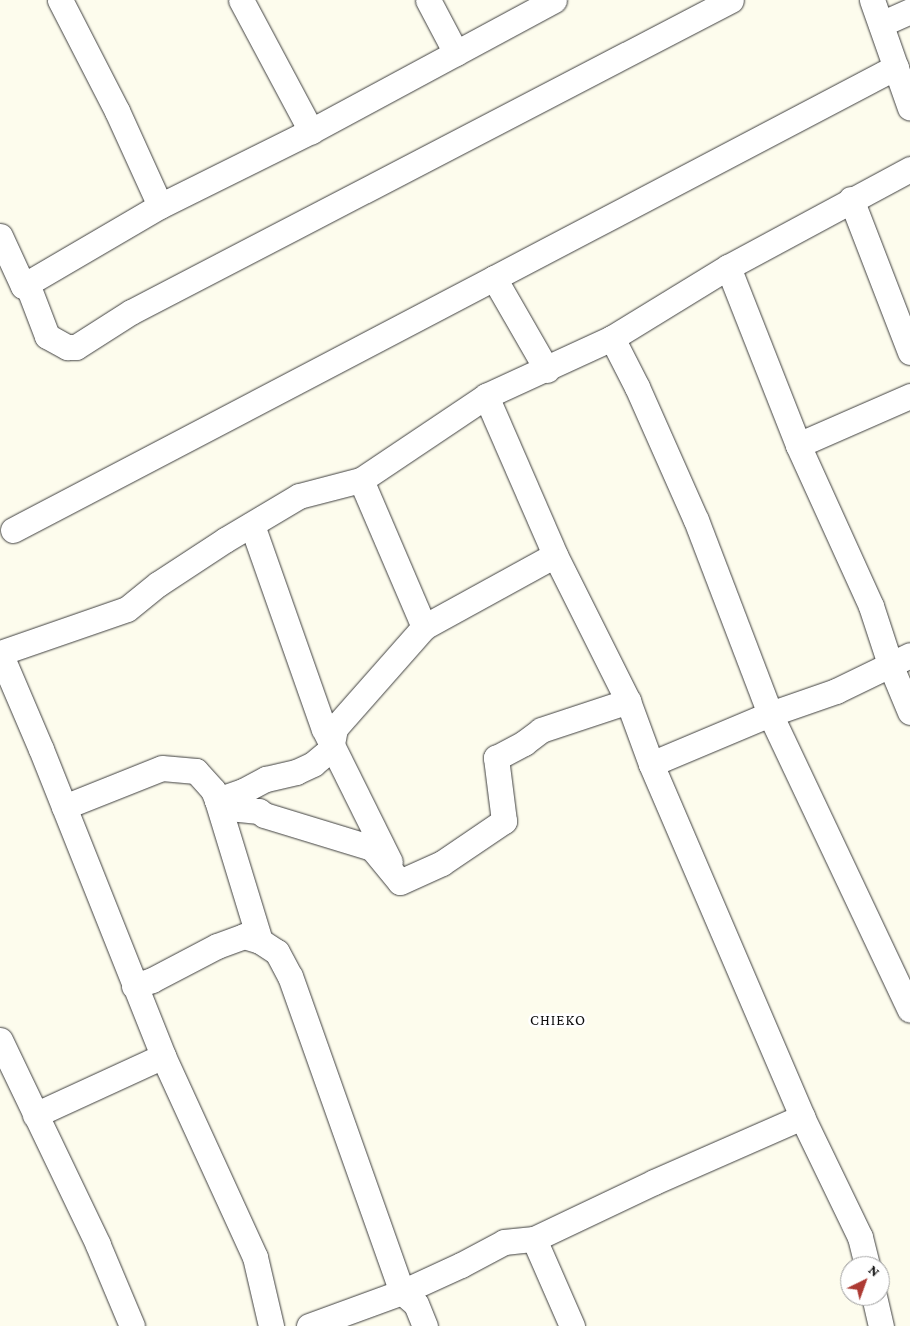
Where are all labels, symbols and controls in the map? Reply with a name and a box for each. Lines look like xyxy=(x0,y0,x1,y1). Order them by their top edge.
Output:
district label: CHIEKO xyxy=(529,1012,587,1030)
north arrow xyxy=(840,1256,890,1306)
text: N xyxy=(865,1261,883,1280)

